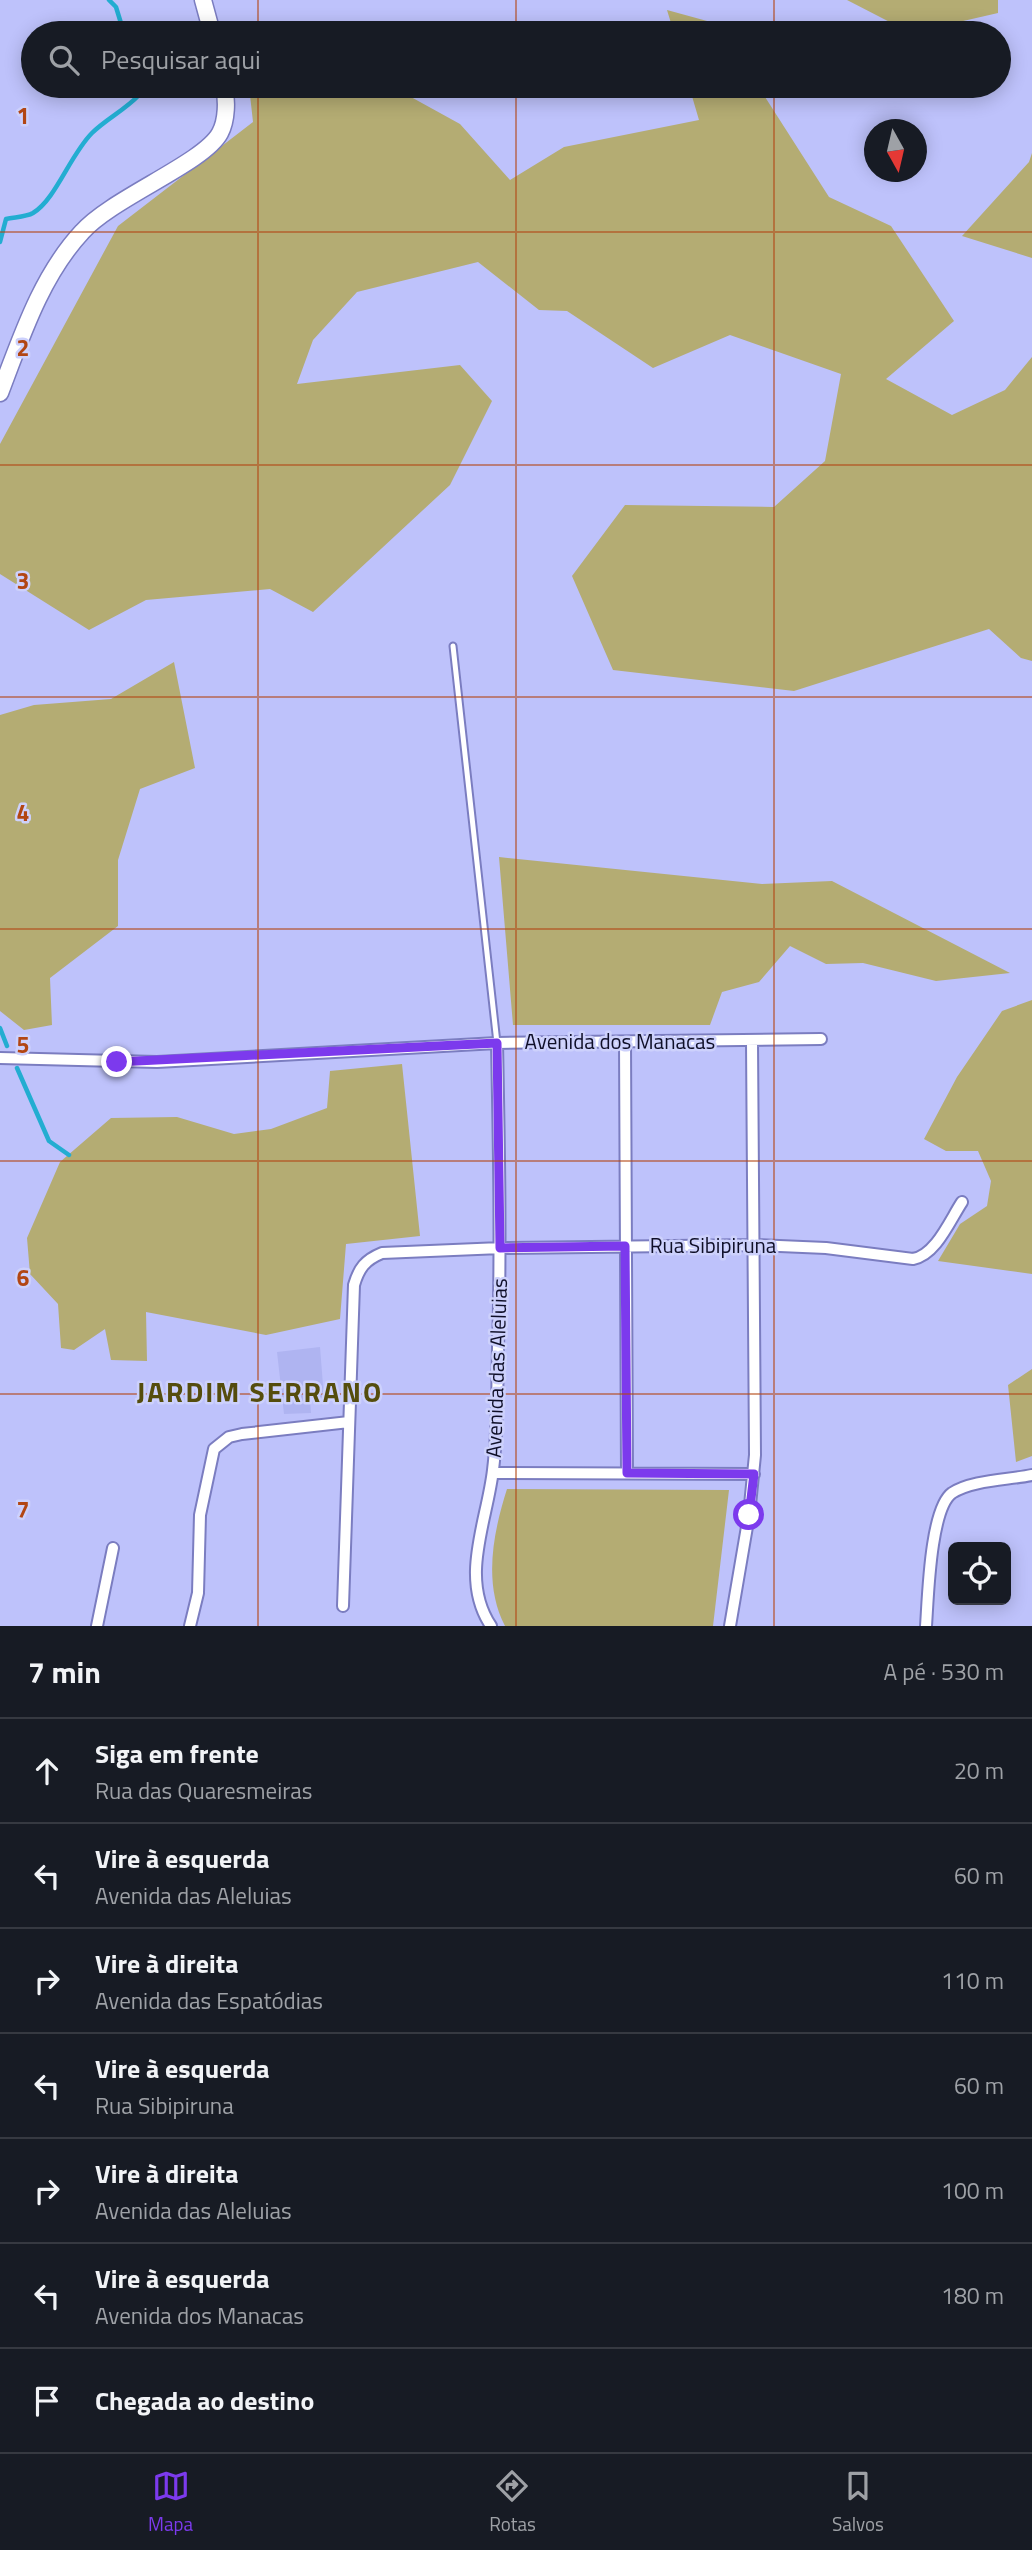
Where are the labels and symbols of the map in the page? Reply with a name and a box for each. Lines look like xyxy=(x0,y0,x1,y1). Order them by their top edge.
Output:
text: 1 xyxy=(17,98,29,133)
north arrow xyxy=(864,119,927,182)
text: 2 xyxy=(17,330,29,365)
text: 3 xyxy=(17,563,29,598)
text: 4 xyxy=(17,795,29,830)
street label: Avenida dos Manacas xyxy=(525,1025,715,1057)
text: 5 xyxy=(17,1027,29,1062)
route end xyxy=(101,1046,132,1077)
street label: Rua Sibipiruna xyxy=(650,1229,777,1261)
text: 6 xyxy=(17,1260,30,1295)
street label: Avenida das Aleluias xyxy=(477,1278,515,1458)
district label: JARDIM SERRANO xyxy=(137,1370,383,1413)
text: 7 xyxy=(17,1492,29,1527)
route start xyxy=(733,1499,764,1530)

